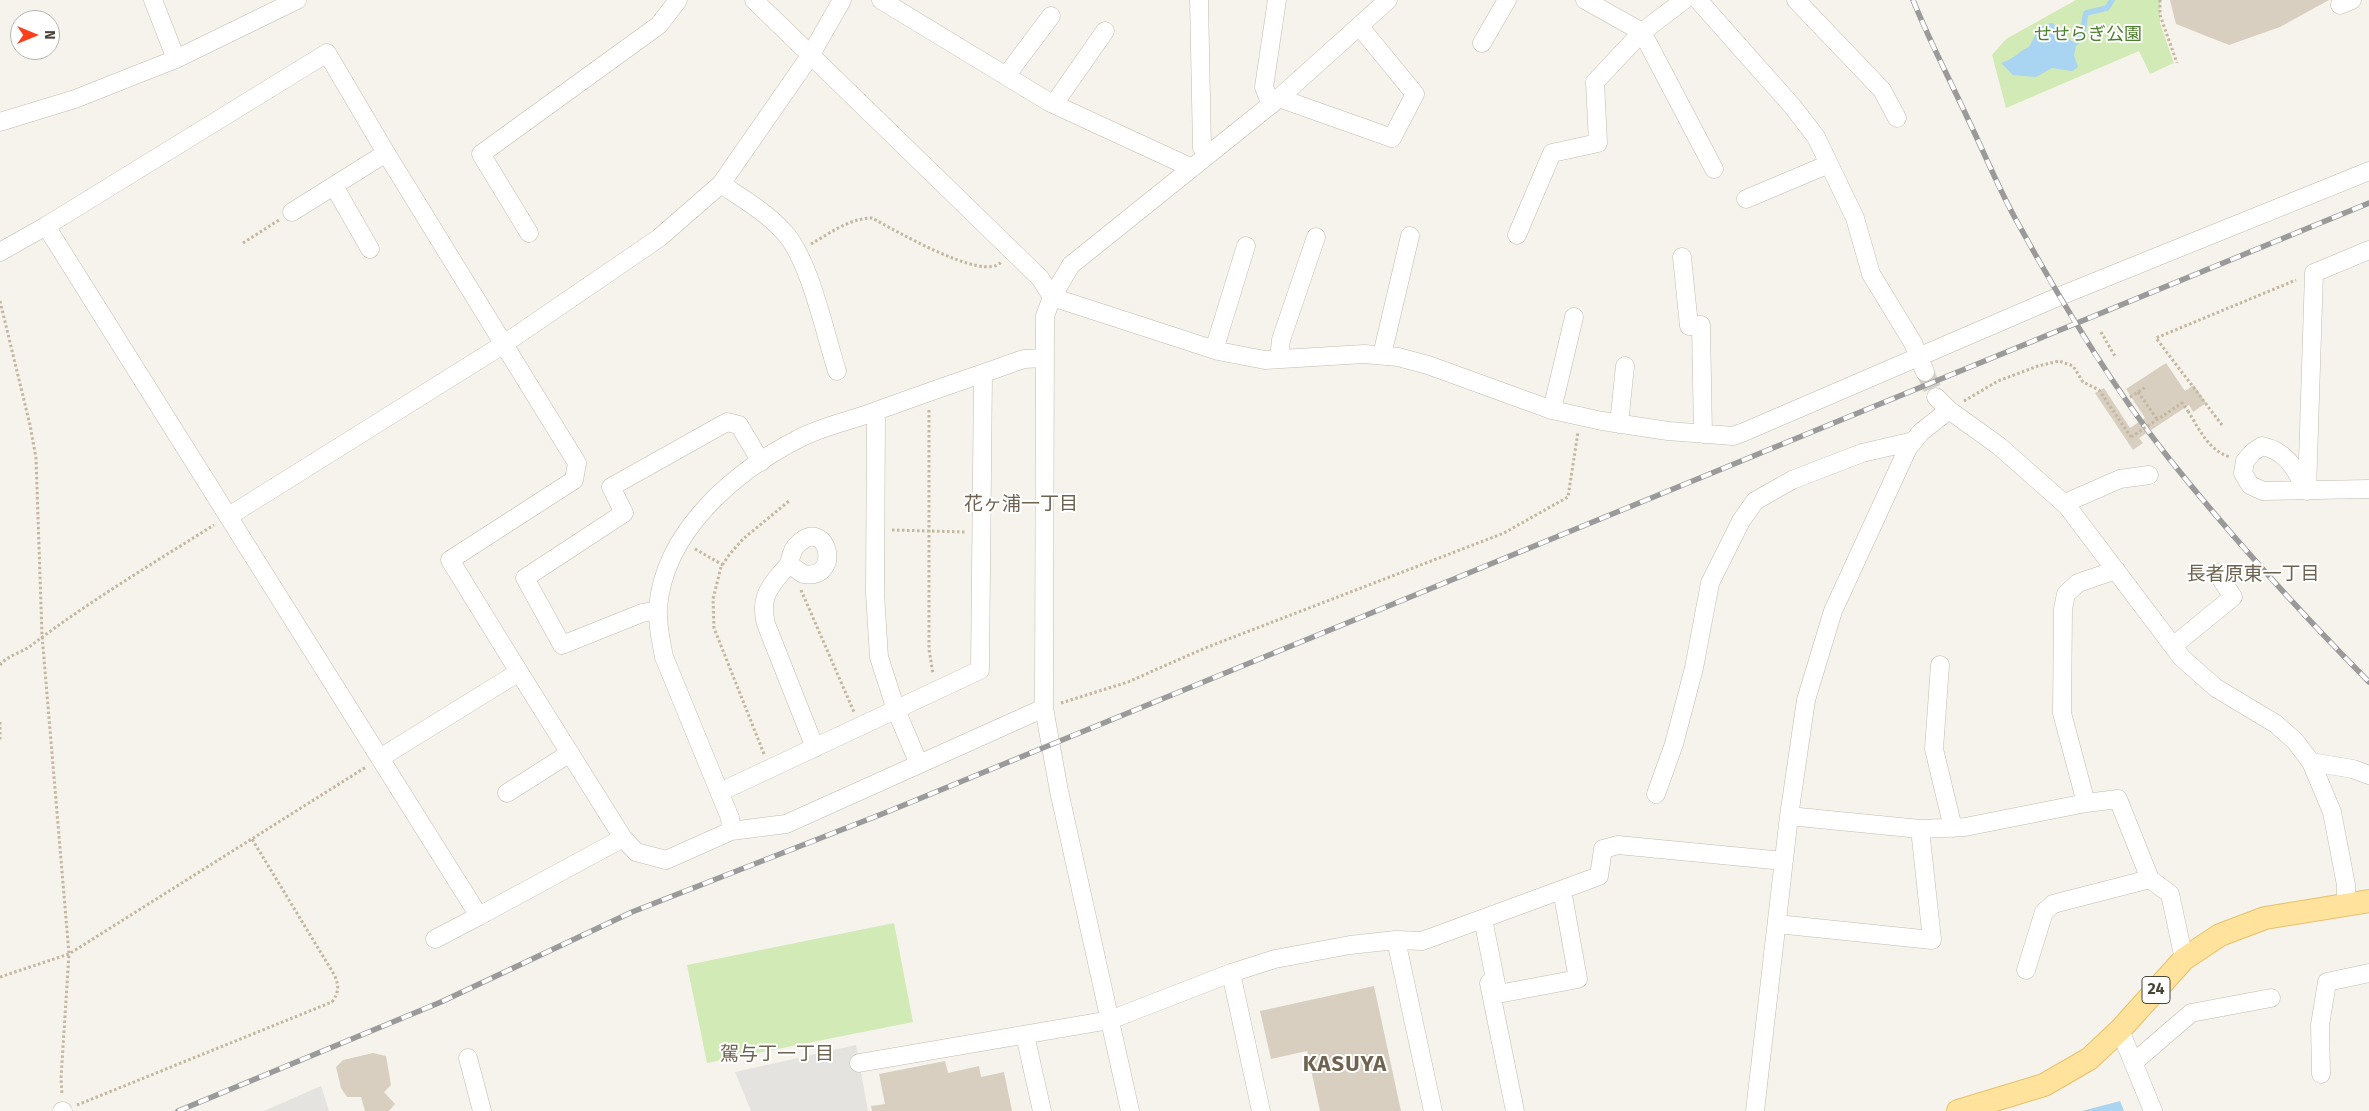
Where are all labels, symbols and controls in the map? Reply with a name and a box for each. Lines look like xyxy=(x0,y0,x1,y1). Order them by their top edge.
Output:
north arrow xyxy=(10,10,60,60)
park label: せせらぎ公園 xyxy=(2034,24,2142,46)
text: N xyxy=(41,30,58,40)
district label: 花ヶ浦一丁目 xyxy=(964,494,1078,516)
district label: 長者原東一丁目 xyxy=(2187,564,2319,586)
road number: 24 xyxy=(2142,976,2170,1004)
district label: 駕与丁一丁目 xyxy=(720,1044,834,1066)
district label: KASUYA xyxy=(1302,1052,1388,1078)

